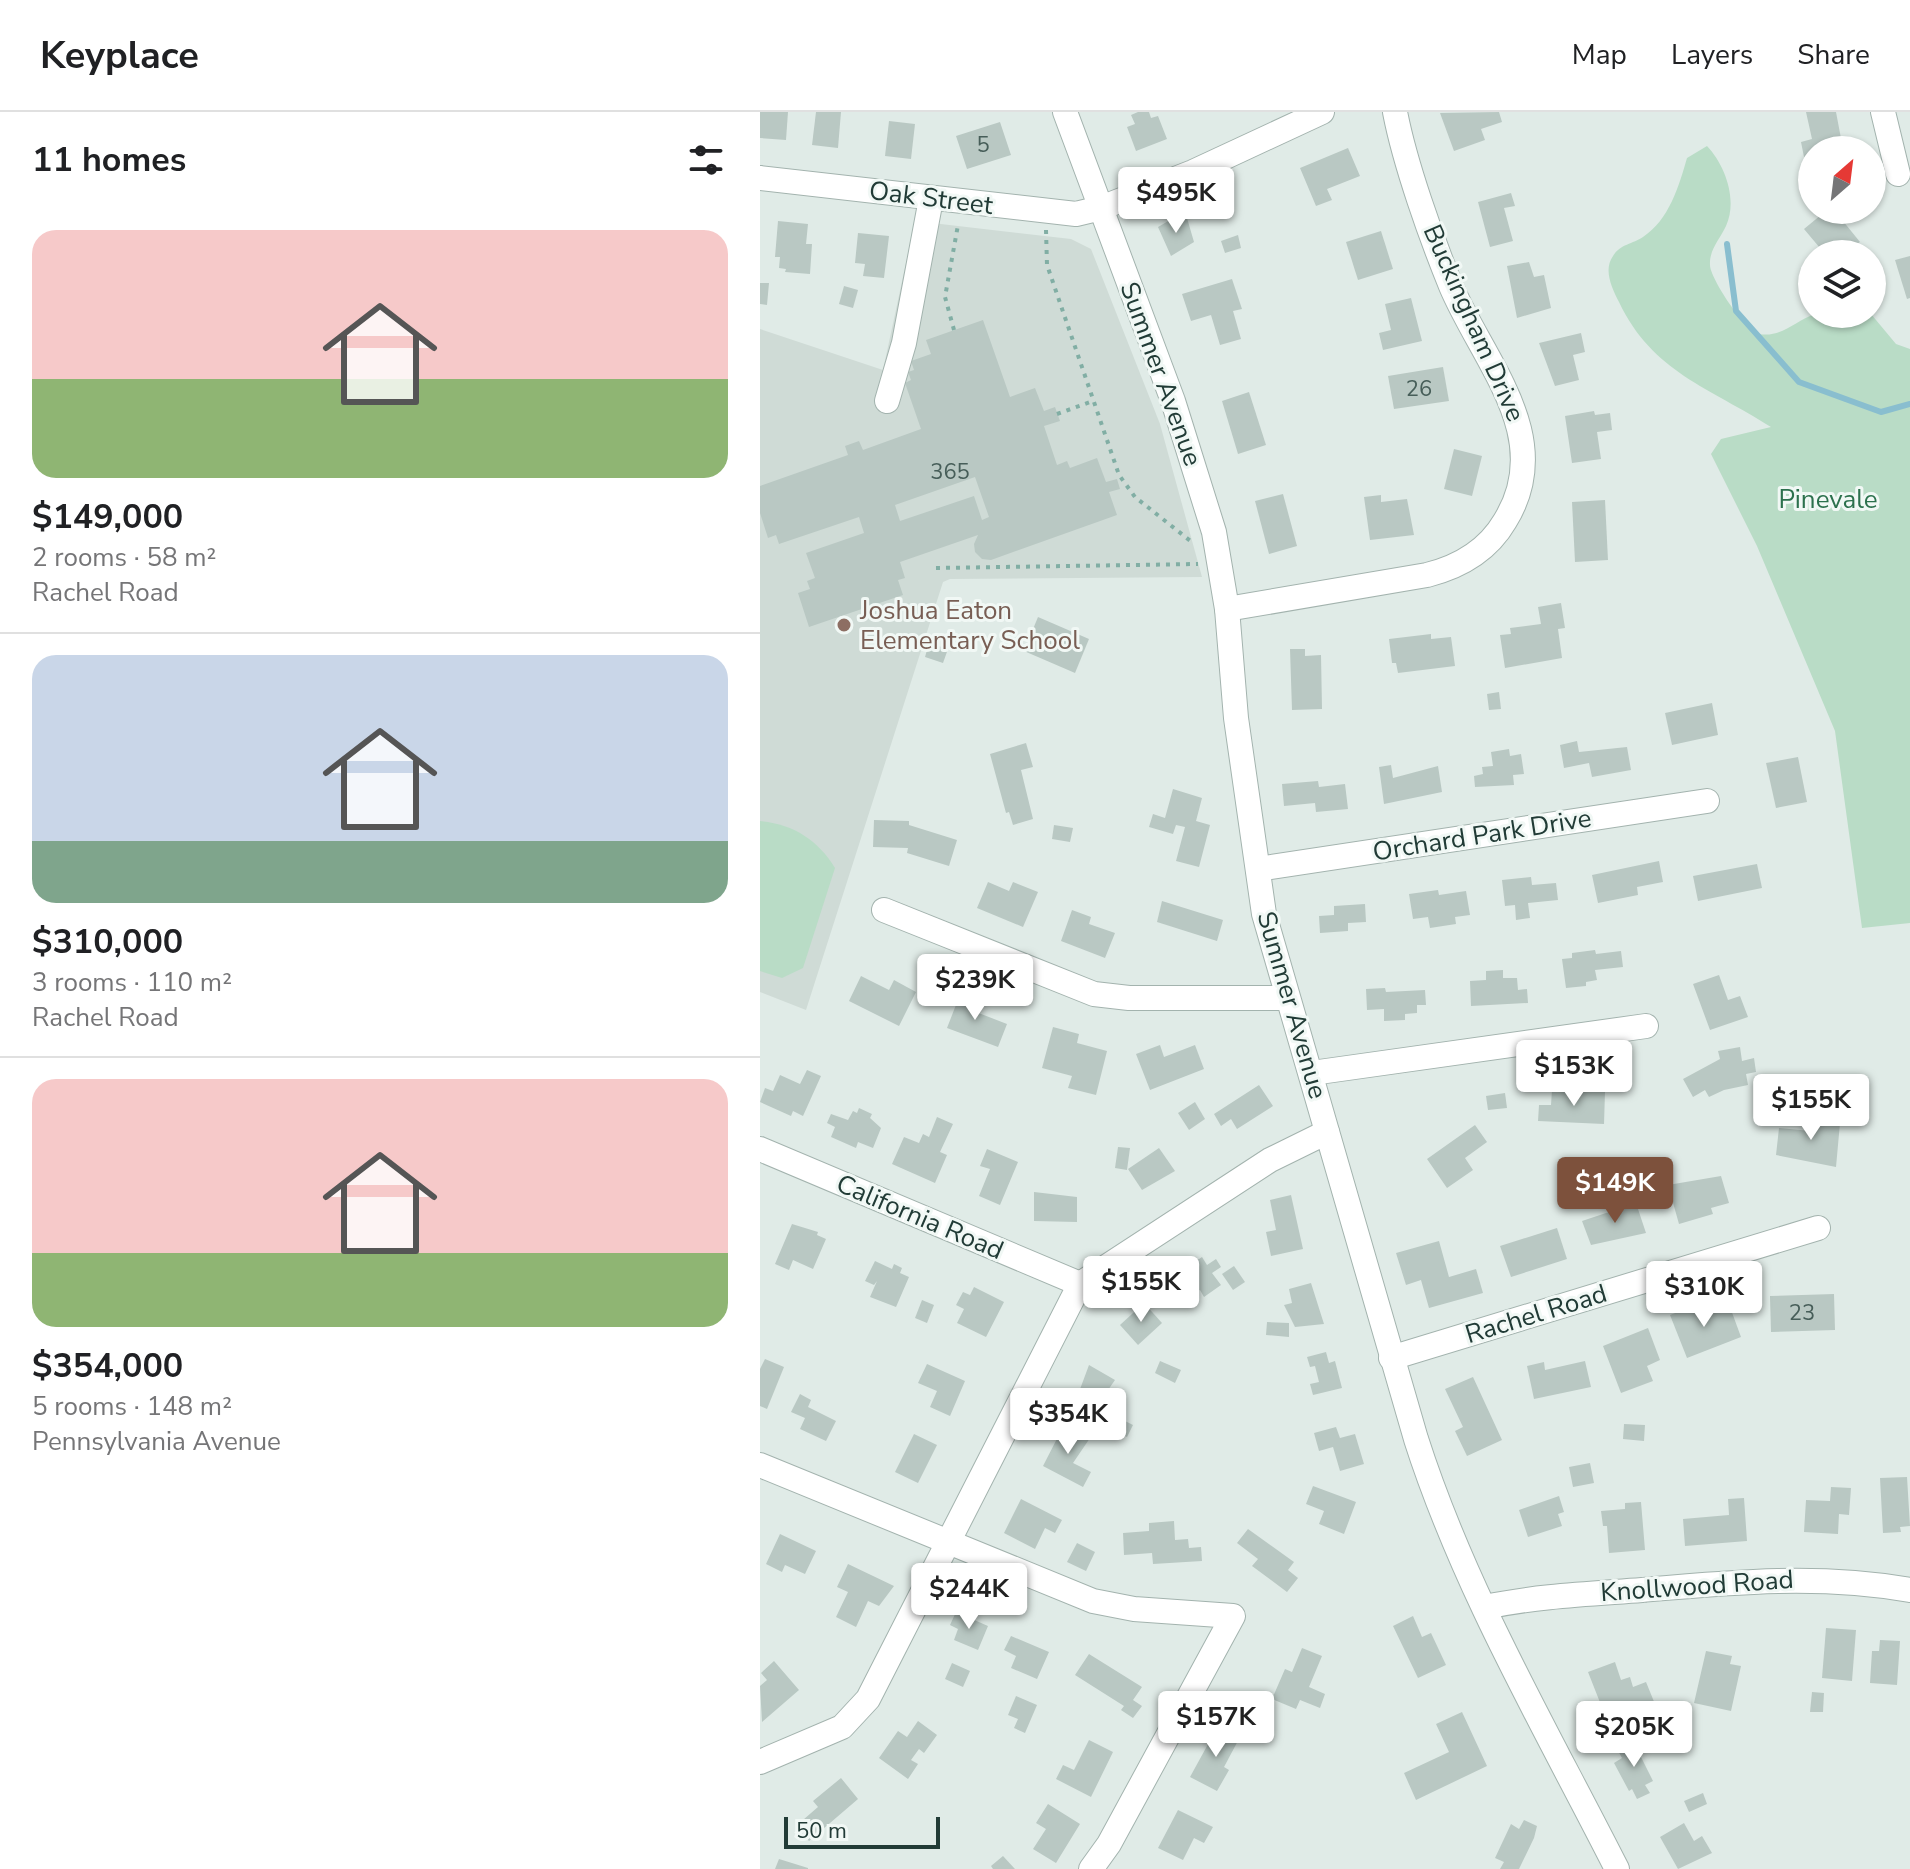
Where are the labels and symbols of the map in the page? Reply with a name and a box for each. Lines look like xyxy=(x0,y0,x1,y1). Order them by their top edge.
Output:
house number: 5 xyxy=(976,130,990,160)
north arrow xyxy=(1798,136,1886,224)
pin: $495K xyxy=(1120,167,1232,235)
street label: Oak Street xyxy=(867,173,996,223)
street label: Buckingham Drive xyxy=(1415,219,1533,427)
street label: Summer Avenue xyxy=(1111,277,1211,471)
house number: 26 xyxy=(1406,374,1432,404)
house number: 365 xyxy=(930,457,970,487)
park label: Pinevale xyxy=(1778,482,1878,517)
place label: Joshua Eaton Elementary School xyxy=(859,593,1080,658)
marker: Joshua Eaton Elementary School xyxy=(835,616,853,634)
street label: Orchard Park Drive xyxy=(1370,800,1594,870)
street label: Summer Avenue xyxy=(1249,907,1335,1103)
pin: $239K xyxy=(919,954,1031,1022)
pin: $153K xyxy=(1518,1040,1630,1108)
pin: $155K xyxy=(1755,1074,1867,1142)
pin: $149K xyxy=(1559,1157,1671,1225)
street label: California Road xyxy=(831,1166,1009,1268)
pin: $155K xyxy=(1085,1256,1197,1324)
pin: $310K xyxy=(1648,1261,1760,1329)
street label: Rachel Road xyxy=(1461,1276,1611,1352)
house number: 23 xyxy=(1789,1298,1815,1328)
pin: $354K xyxy=(1012,1388,1124,1456)
street label: Knollwood Road xyxy=(1599,1562,1795,1610)
pin: $244K xyxy=(913,1563,1025,1631)
pin: $157K xyxy=(1160,1691,1272,1759)
pin: $205K xyxy=(1578,1701,1690,1769)
scale bar xyxy=(784,1813,940,1849)

